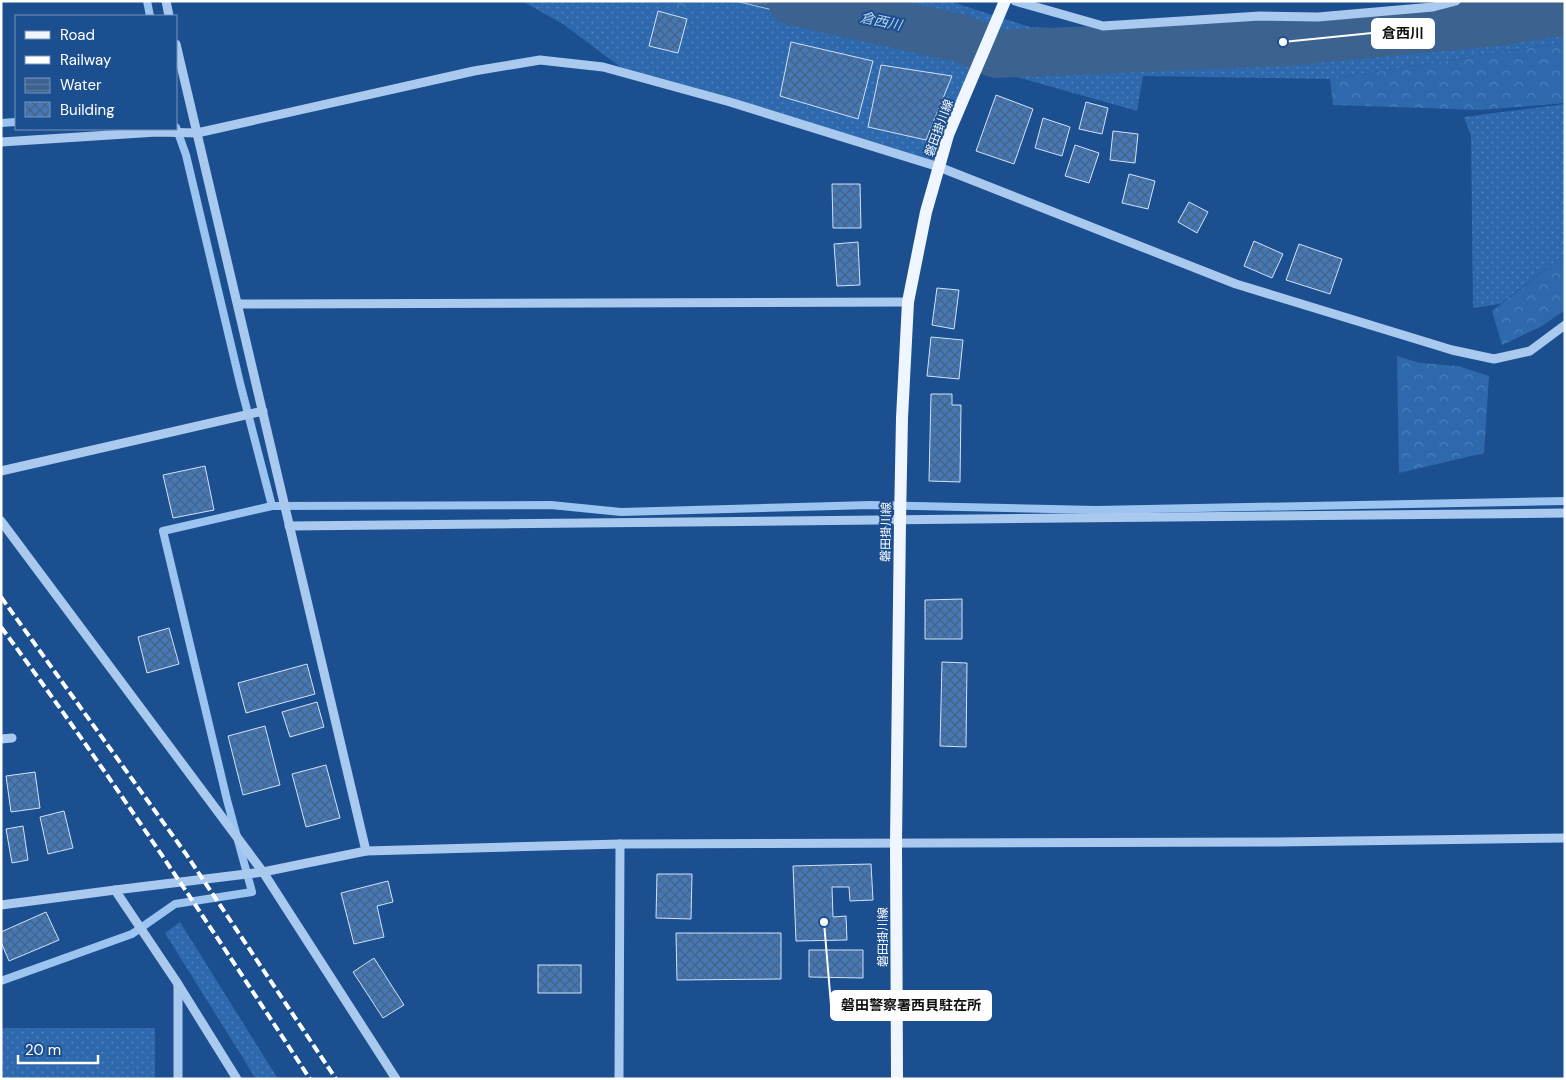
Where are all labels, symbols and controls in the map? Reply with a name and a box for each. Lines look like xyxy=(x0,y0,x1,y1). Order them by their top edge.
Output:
water label: 倉西川 xyxy=(859,8,905,35)
legend xyxy=(15,15,178,130)
callout: 倉西川 xyxy=(1372,19,1434,48)
text: 倉西川 xyxy=(1382,24,1424,42)
text: Road xyxy=(60,25,95,45)
text: Railway xyxy=(60,50,112,70)
text: Water xyxy=(60,75,102,95)
street label: 磐田掛川線 xyxy=(921,97,957,159)
text: Building xyxy=(60,100,115,120)
street label: 磐田掛川線 xyxy=(877,502,895,562)
street label: 磐田掛川線 xyxy=(875,907,891,967)
callout: 磐田警察署西貝駐在所 xyxy=(831,991,991,1020)
text: 磐田警察署西貝駐在所 xyxy=(841,996,981,1014)
scale bar xyxy=(18,1032,98,1064)
text: 20 m xyxy=(25,1040,61,1060)

